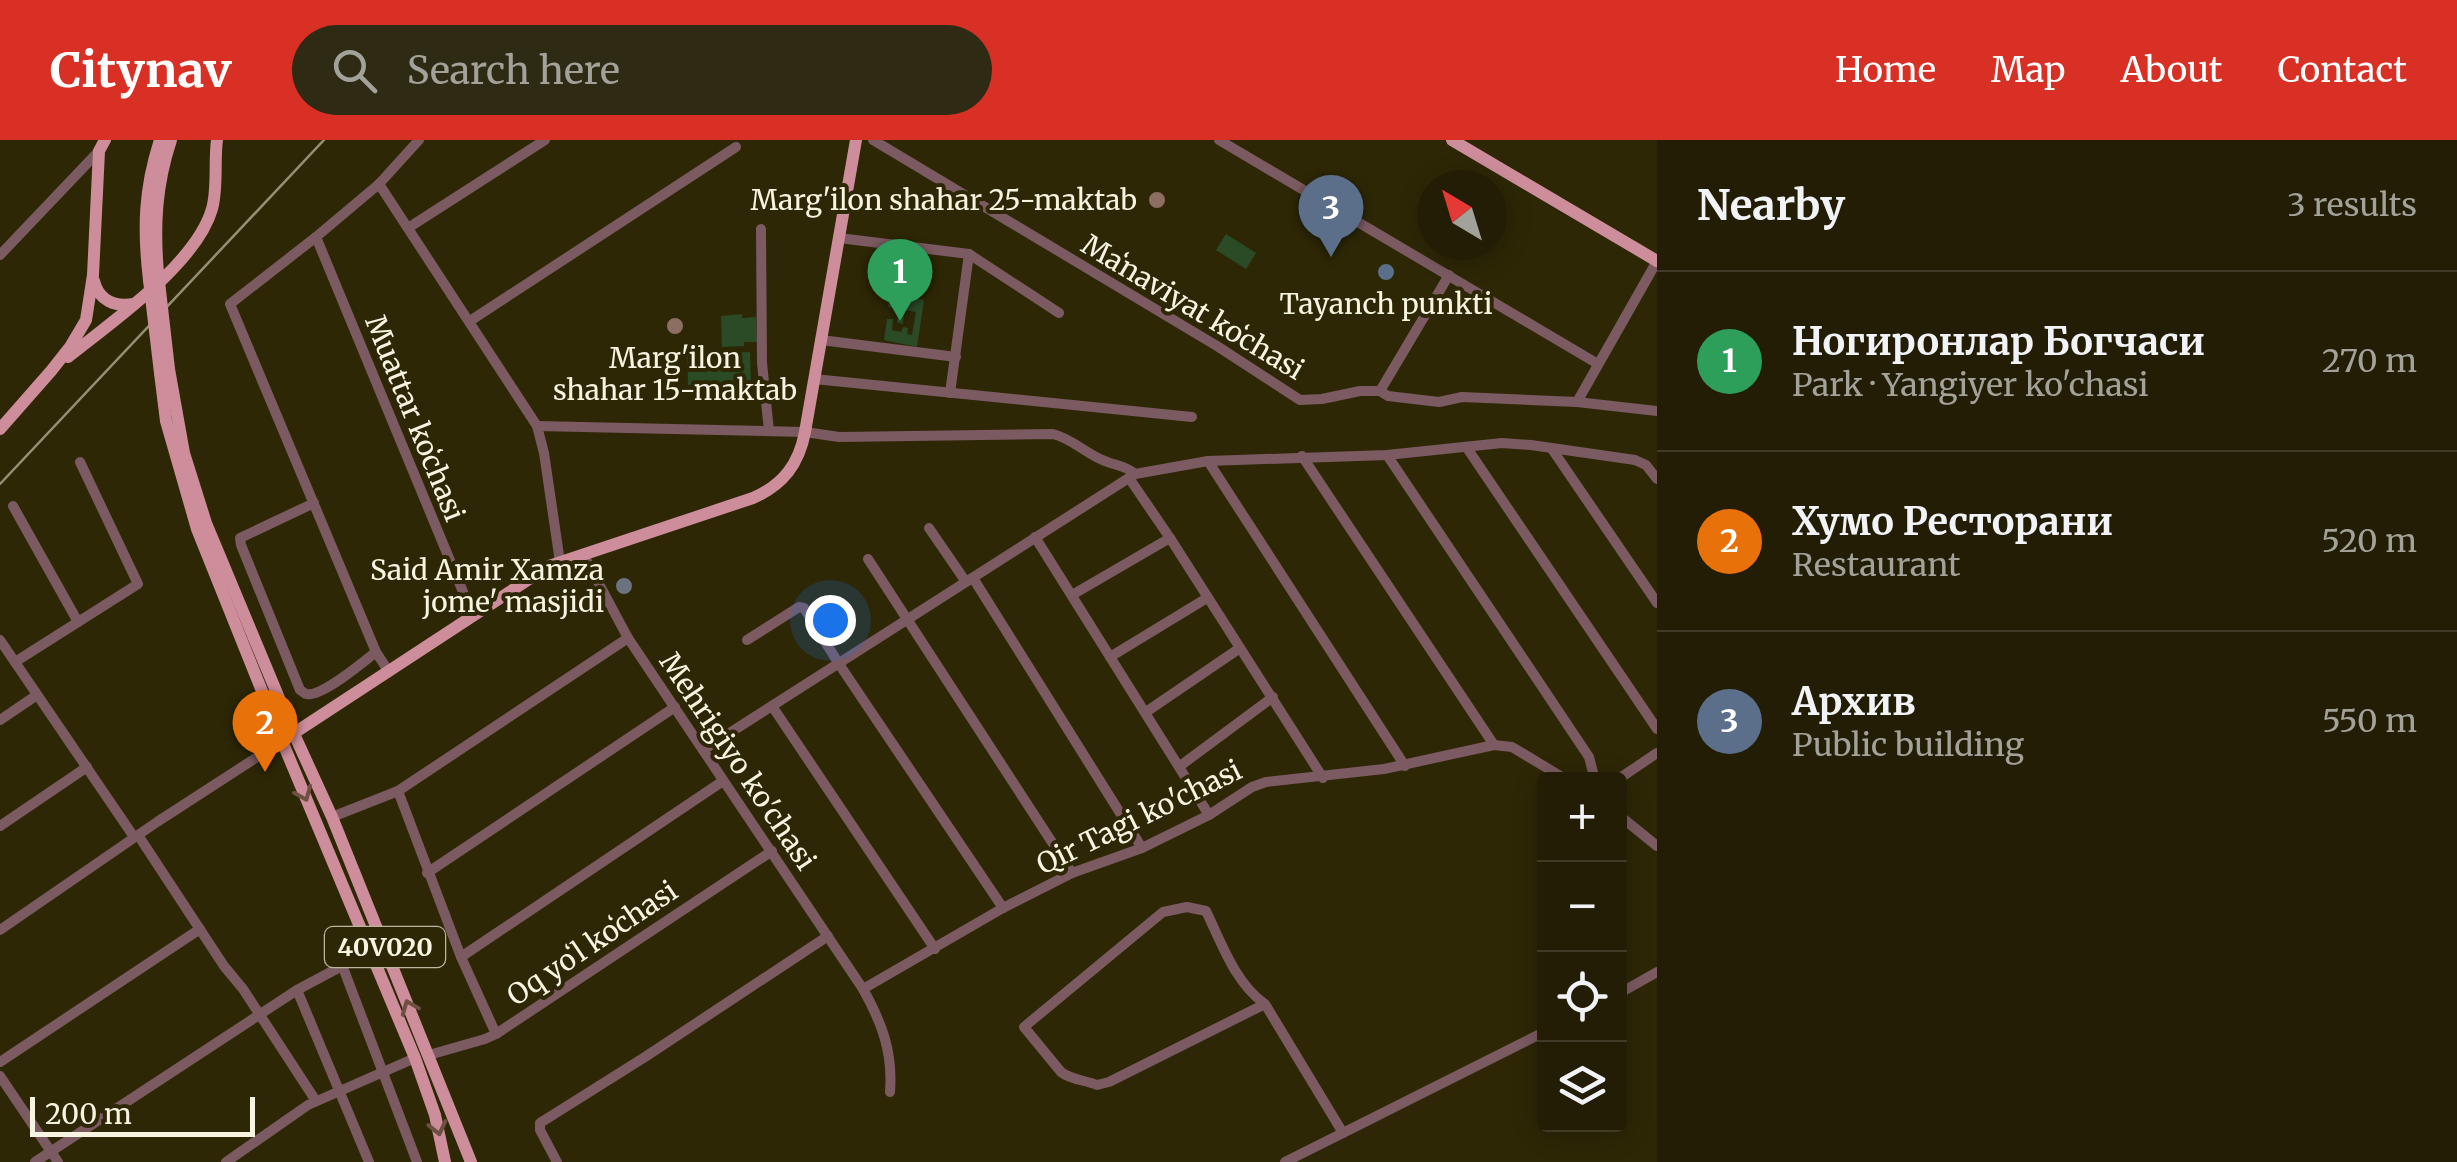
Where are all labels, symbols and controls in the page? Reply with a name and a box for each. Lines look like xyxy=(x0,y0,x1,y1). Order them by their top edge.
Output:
search box xyxy=(292,25,992,115)
text: Citynav xyxy=(50,40,232,100)
icon: search xyxy=(327,43,382,98)
text: Search here xyxy=(407,47,620,94)
text: Home xyxy=(1835,48,1936,92)
text: Map xyxy=(1991,48,2066,92)
text: About xyxy=(2121,48,2222,92)
text: Contact xyxy=(2277,48,2407,92)
north arrow xyxy=(1417,170,1507,260)
pin: 3 xyxy=(1298,174,1364,257)
text: Nearby xyxy=(1697,179,1845,231)
place label: Marg'ilon shahar 25-maktab xyxy=(751,182,1137,218)
text: 3 results xyxy=(2287,185,2417,225)
marker: Marg'ilon shahar 25-maktab xyxy=(1146,189,1168,211)
street label: Maʻnaviyat koʻchasi xyxy=(1075,226,1311,388)
pin: 1 xyxy=(868,239,932,321)
marker: Tayanch punkti xyxy=(1375,261,1397,283)
place label: Tayanch punkti xyxy=(1279,286,1493,322)
street label: Muattar koʻchasi xyxy=(357,310,473,526)
marker: Marg'ilon shahar 15-maktab xyxy=(664,315,686,337)
text: Ногиронлар Богчаси xyxy=(1792,318,2205,365)
place label: Marg'ilon shahar 15-maktab xyxy=(553,340,797,408)
text: 1 xyxy=(1722,341,1737,381)
text: 270 m xyxy=(2322,341,2417,381)
text: Park · Yangiyer ko'chasi xyxy=(1792,365,2149,405)
text: Хумо Ресторани xyxy=(1792,498,2113,545)
text: 2 xyxy=(1720,521,1739,561)
text: 520 m xyxy=(2321,521,2417,561)
text: Restaurant xyxy=(1792,545,1960,585)
place label: Said Amir Xamza jome' masjidi xyxy=(370,552,604,620)
marker: Said Amir Xamza jome' masjidi xyxy=(613,575,635,597)
your location xyxy=(805,595,856,646)
street label: Mehrigiyo ko'chasi xyxy=(652,645,824,877)
text: Архив xyxy=(1792,678,1916,725)
pin: 2 xyxy=(232,690,298,772)
text: 3 xyxy=(1720,701,1739,741)
text: 550 m xyxy=(2322,701,2417,741)
text: Public building xyxy=(1792,725,2024,765)
street label: Qir Tagi ko'chasi xyxy=(1031,752,1247,882)
map controls xyxy=(1537,772,1627,1132)
button: + xyxy=(1537,772,1627,862)
one-way arrow xyxy=(292,784,312,802)
button: − xyxy=(1537,862,1627,952)
street label: Oq yoʻl koʻchasi xyxy=(500,873,684,1013)
road number: 40V020 xyxy=(325,927,445,967)
button: locate xyxy=(1537,952,1627,1042)
one-way arrow xyxy=(401,999,421,1017)
button: layers xyxy=(1537,1042,1627,1132)
scale bar xyxy=(30,1092,255,1136)
text: 200 m xyxy=(45,1096,132,1132)
one-way arrow xyxy=(426,1119,447,1136)

